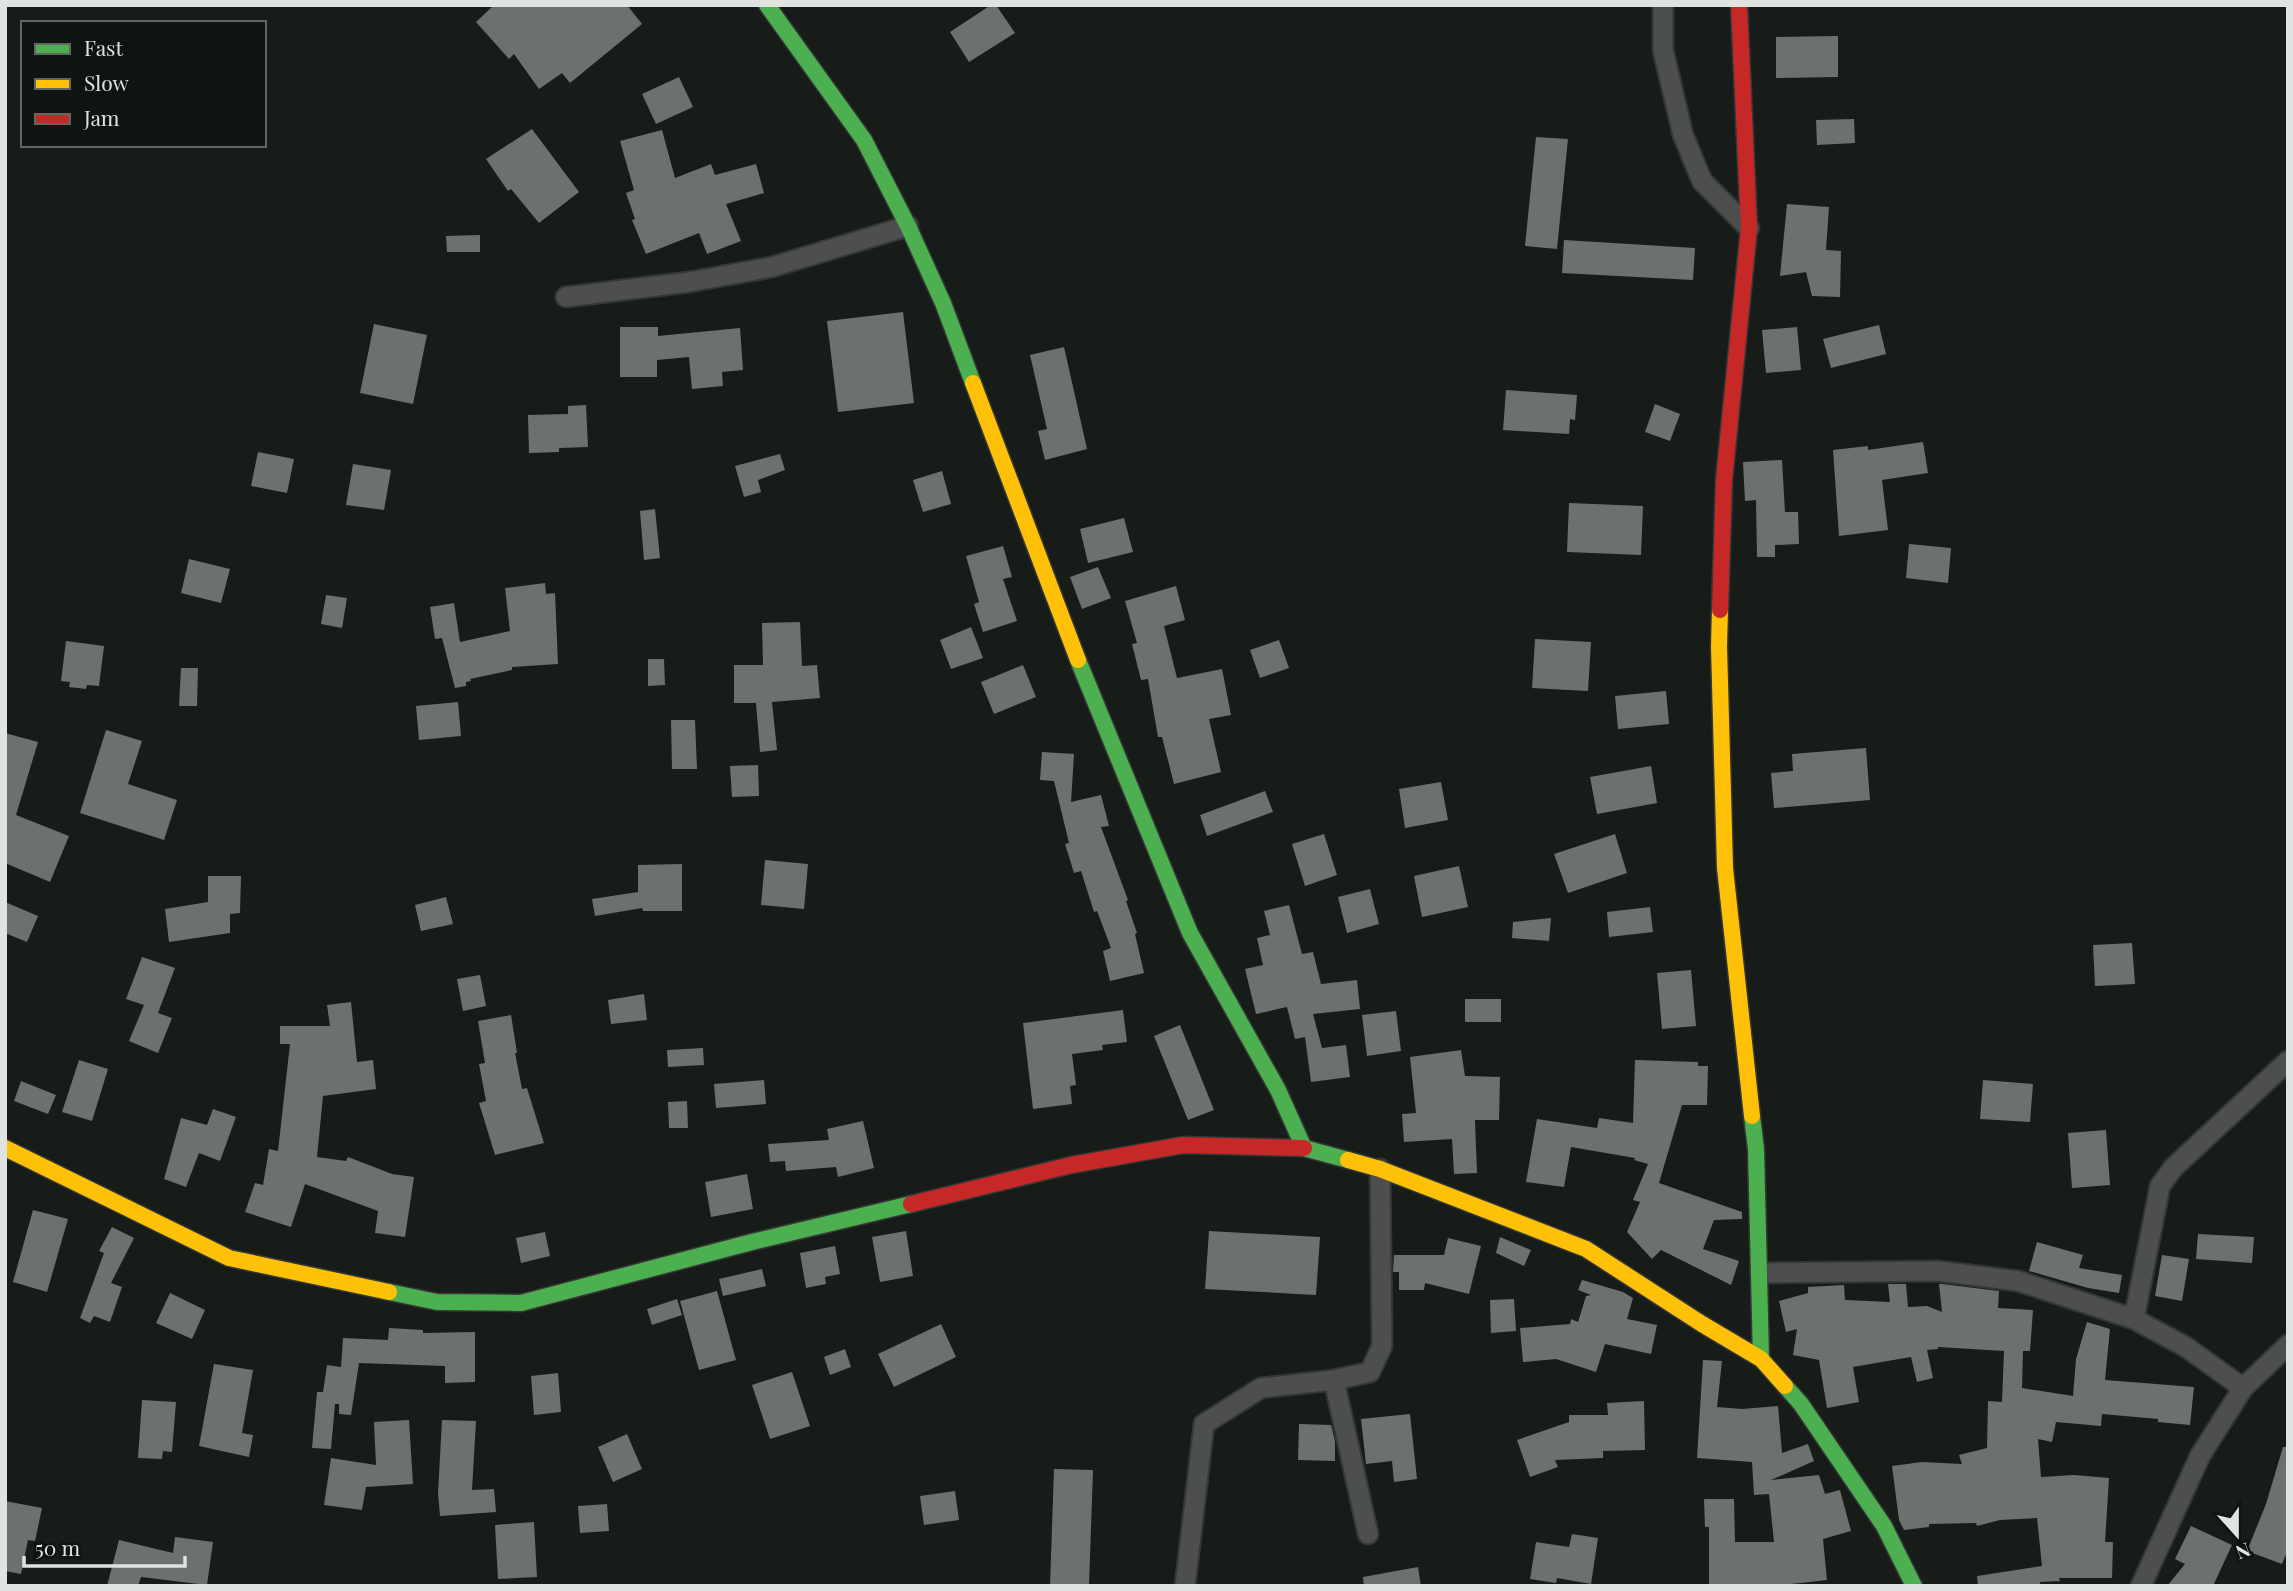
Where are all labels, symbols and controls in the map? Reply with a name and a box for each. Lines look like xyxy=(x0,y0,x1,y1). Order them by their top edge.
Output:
legend xyxy=(21,21,266,147)
text: Fast xyxy=(84,33,123,61)
text: Slow xyxy=(84,68,129,96)
text: Jam xyxy=(83,103,120,131)
north arrow xyxy=(2202,1500,2272,1570)
scale bar xyxy=(24,1524,186,1568)
text: 50 m xyxy=(35,1533,81,1561)
text: N xyxy=(2232,1537,2255,1566)

